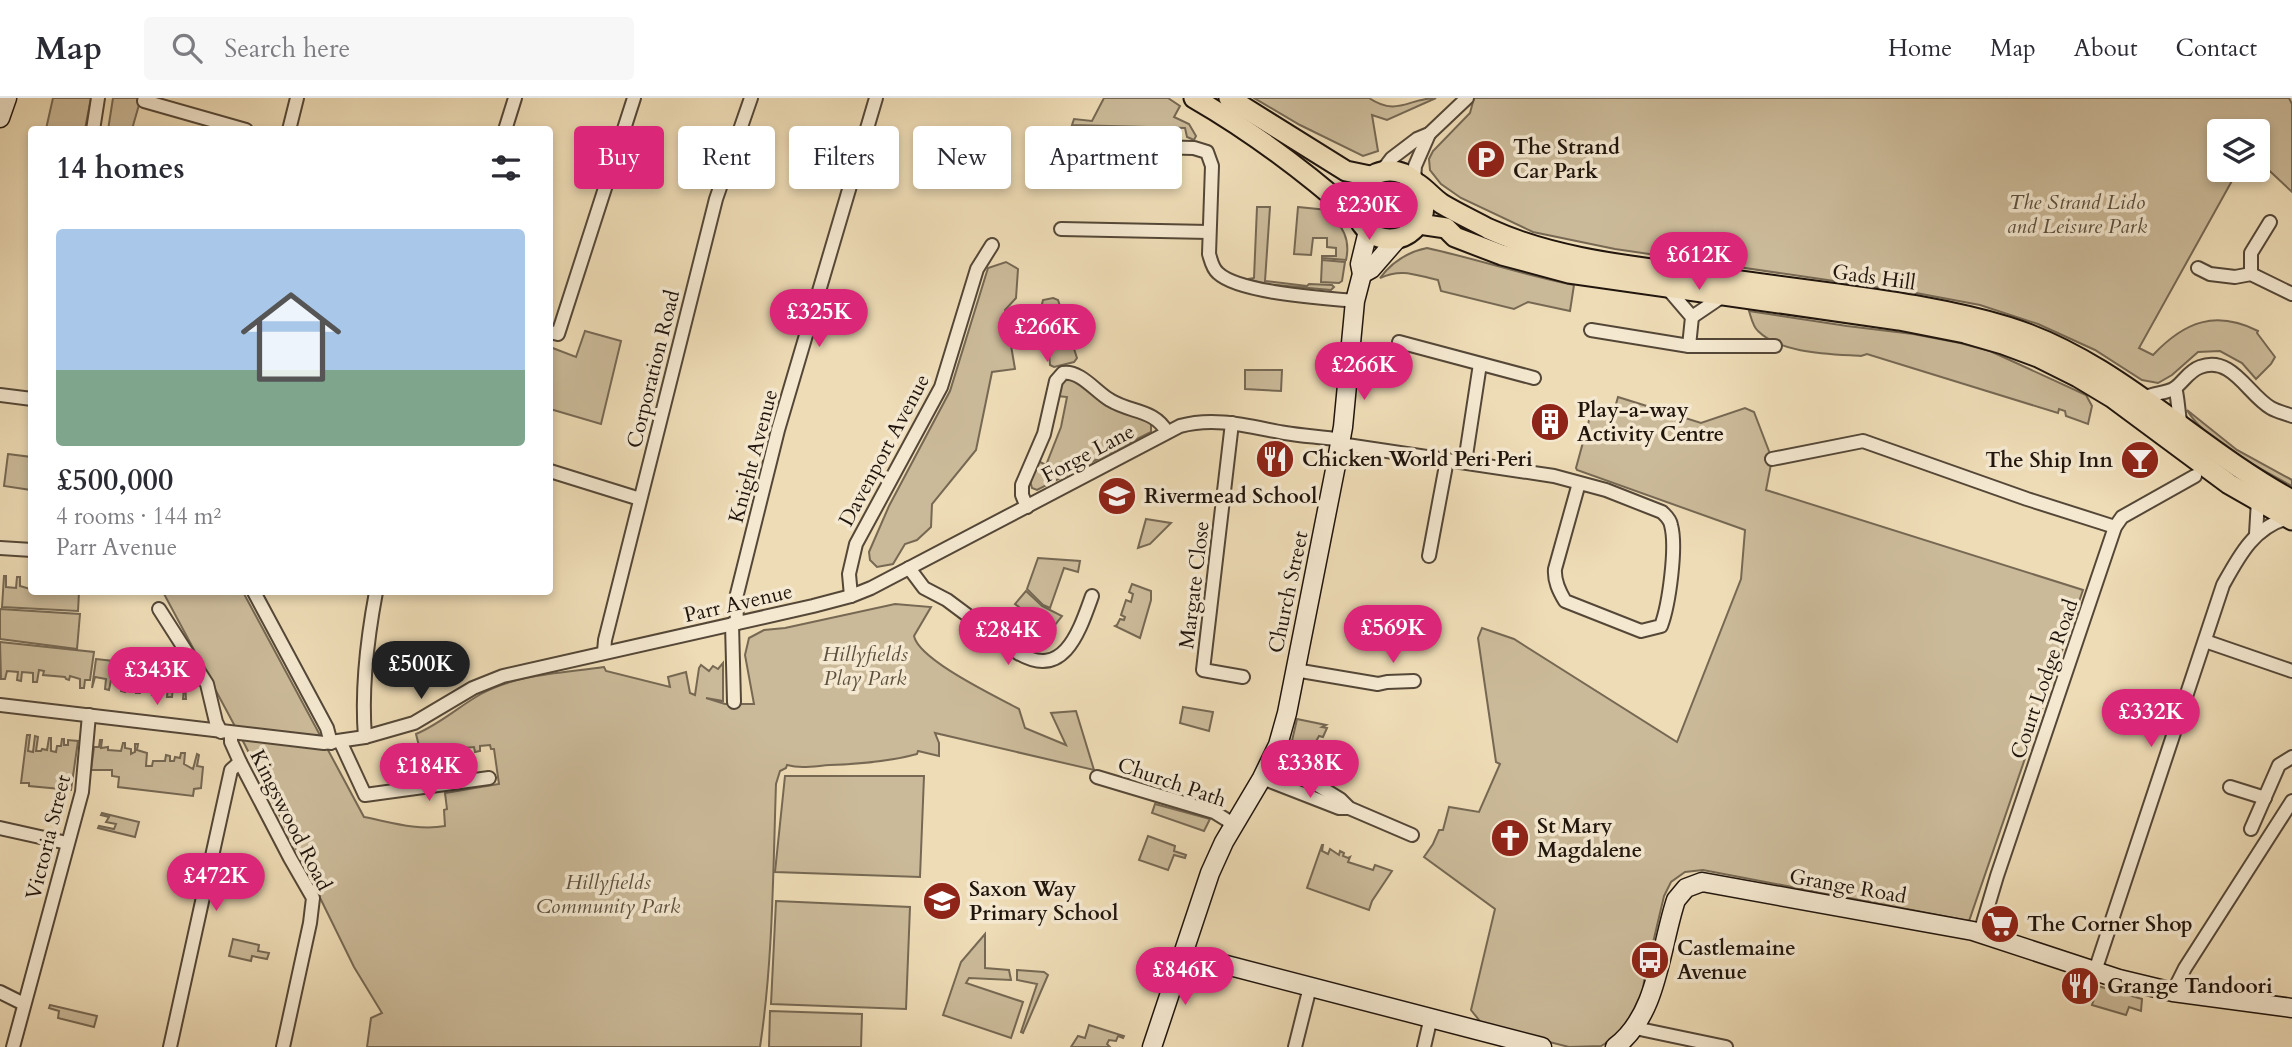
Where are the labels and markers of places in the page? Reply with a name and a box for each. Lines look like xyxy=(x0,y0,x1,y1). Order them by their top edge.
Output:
place label: The Strand Car Park xyxy=(1513,133,1620,186)
parking icon: The Strand Car Park xyxy=(1465,138,1507,180)
pin: £230K xyxy=(1320,183,1418,242)
pin: £612K xyxy=(1650,232,1748,292)
pin: £325K xyxy=(770,289,868,349)
pin: £266K xyxy=(998,304,1096,364)
pin: £266K xyxy=(1315,342,1413,402)
place label: Play-a-way Activity Centre xyxy=(1577,396,1724,449)
building icon: Play-a-way Activity Centre xyxy=(1529,401,1571,443)
restaurant icon: Chicken World Peri Peri xyxy=(1254,438,1296,480)
bar icon: The Ship Inn xyxy=(2119,439,2161,481)
place label: Chicken World Peri Peri xyxy=(1302,445,1533,474)
place label: The Ship Inn xyxy=(1985,446,2114,475)
school or university icon: Rivermead School xyxy=(1096,475,1138,517)
place label: Rivermead School xyxy=(1144,482,1317,511)
pin: £569K xyxy=(1344,606,1442,665)
pin: £284K xyxy=(959,608,1057,667)
pin: £500K xyxy=(372,642,470,701)
pin: £343K xyxy=(108,648,206,707)
pin: £332K xyxy=(2102,690,2200,749)
pin: £338K xyxy=(1261,740,1359,800)
pin: £184K xyxy=(380,744,478,803)
place label: St Mary Magdalene xyxy=(1537,812,1642,865)
church icon: St Mary Magdalene xyxy=(1489,817,1531,859)
pin: £472K xyxy=(167,854,265,913)
place label: Saxon Way Primary School xyxy=(969,875,1118,928)
school or university icon: Saxon Way Primary School xyxy=(921,880,963,922)
supermarket icon: The Corner Shop xyxy=(1979,903,2021,945)
place label: The Corner Shop xyxy=(2027,910,2193,939)
place label: Castlemaine Avenue xyxy=(1677,934,1796,987)
bus stop icon: Castlemaine Avenue xyxy=(1629,939,1671,981)
pin: £846K xyxy=(1136,948,1234,1007)
restaurant icon: Grange Tandoori xyxy=(2059,965,2101,1007)
place label: Grange Tandoori xyxy=(2107,972,2273,1001)

